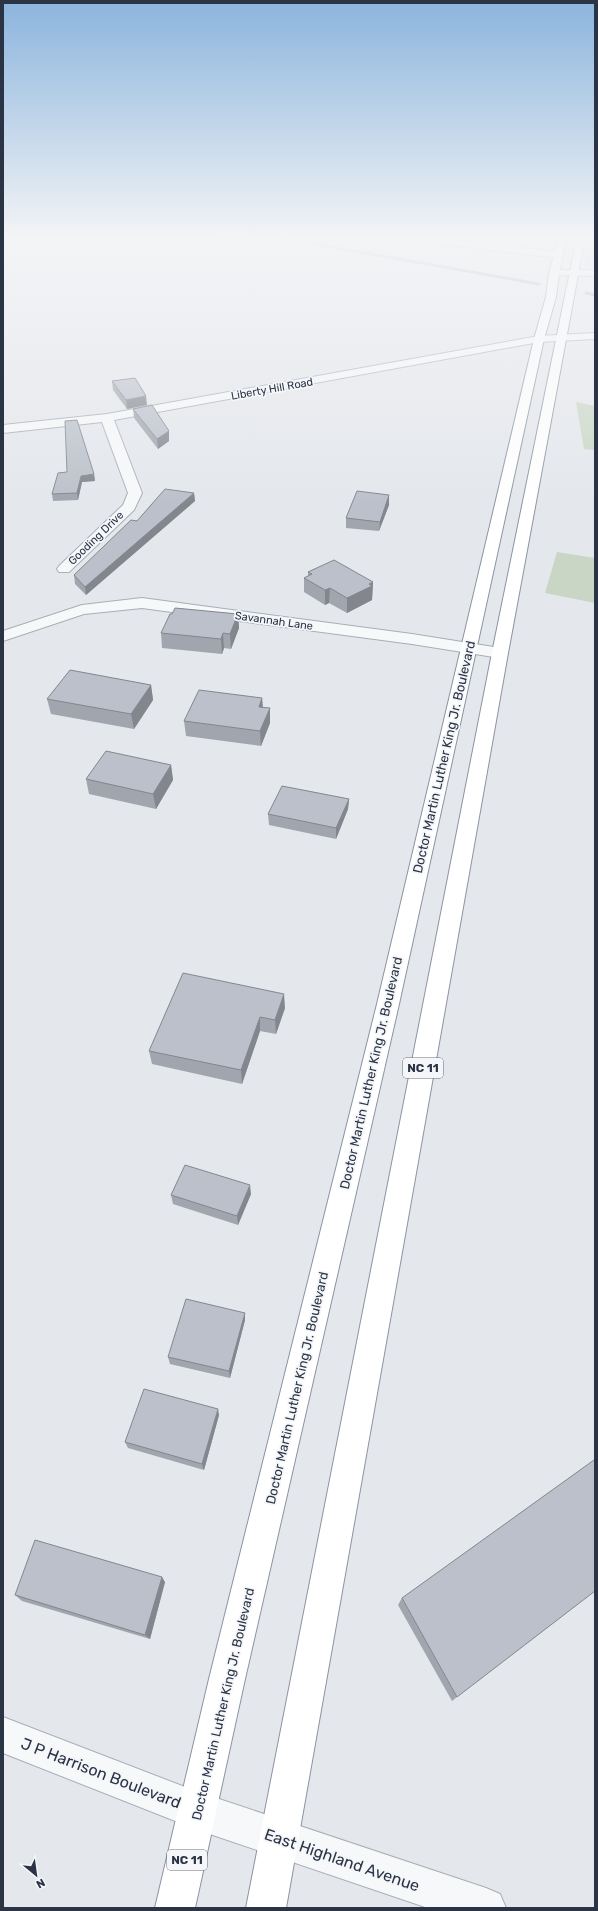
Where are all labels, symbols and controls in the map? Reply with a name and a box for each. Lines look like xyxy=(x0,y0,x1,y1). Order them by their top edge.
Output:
street label: Liberty Hill Road xyxy=(230,375,314,403)
street label: Gooding Drive xyxy=(66,508,126,568)
street label: Savannah Lane xyxy=(234,609,314,633)
street label: Doctor Martin Luther King Jr. Boulevard xyxy=(410,639,479,875)
street label: Doctor Martin Luther King Jr. Boulevard xyxy=(337,955,406,1191)
road number: NC 11 xyxy=(403,1058,443,1078)
street label: Doctor Martin Luther King Jr. Boulevard xyxy=(263,1270,332,1506)
street label: Doctor Martin Luther King Jr. Boulevard xyxy=(189,1586,258,1822)
street label: J P Harrison Boulevard xyxy=(18,1734,184,1812)
street label: East Highland Avenue xyxy=(262,1824,422,1896)
road number: NC 11 xyxy=(167,1850,207,1870)
north arrow xyxy=(16,1855,56,1895)
text: N xyxy=(34,1876,47,1891)

